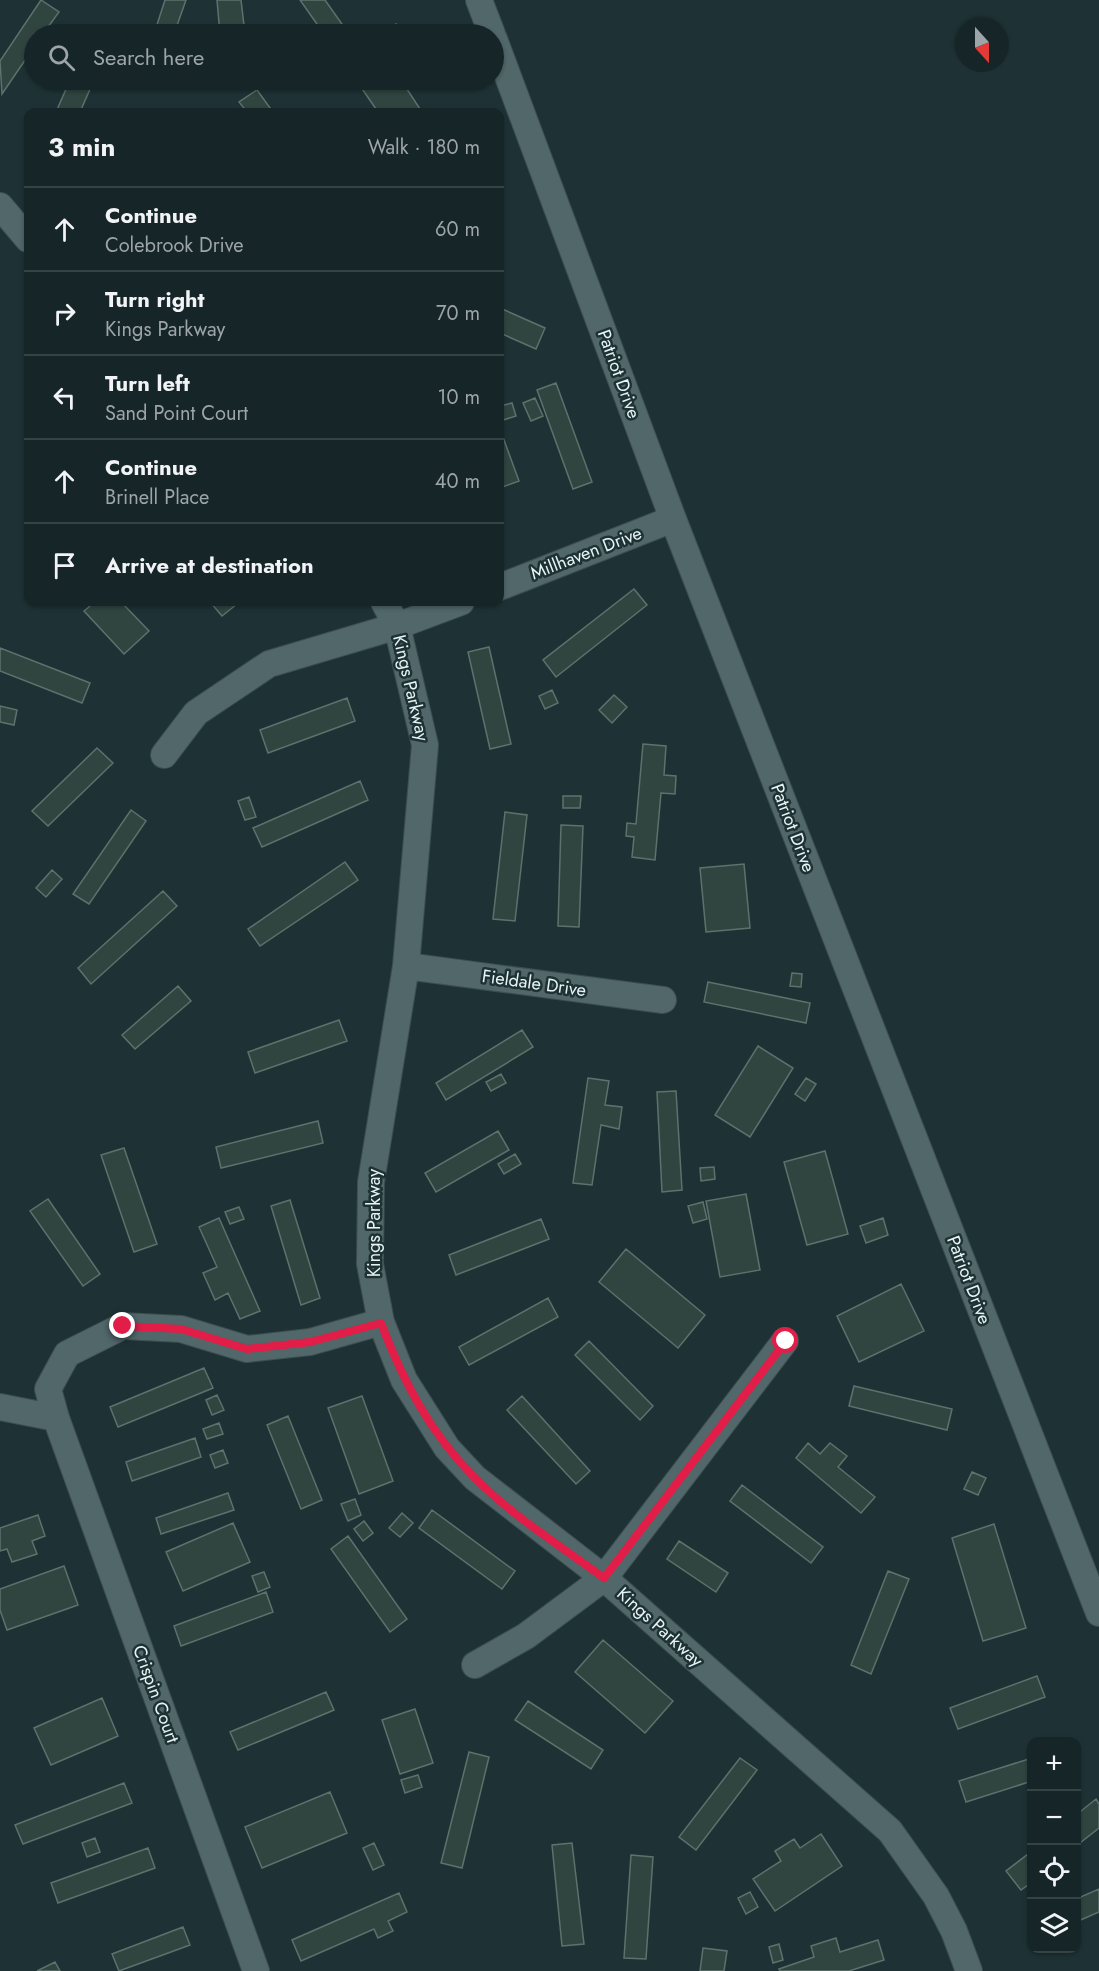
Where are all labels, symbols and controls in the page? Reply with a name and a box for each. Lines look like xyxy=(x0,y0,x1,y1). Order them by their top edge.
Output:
north arrow xyxy=(955,18,1009,72)
search box xyxy=(24,24,504,90)
icon: search xyxy=(45,41,78,74)
text: Search here xyxy=(93,41,204,73)
text: 3 min xyxy=(48,128,115,166)
text: Walk · 180 m xyxy=(368,133,480,162)
text: Continue xyxy=(105,199,197,231)
icon: ahead xyxy=(48,213,81,246)
text: 60 m xyxy=(435,215,480,244)
text: Colebrook Drive xyxy=(105,231,244,260)
text: Turn right xyxy=(105,283,205,315)
icon: right xyxy=(48,297,81,330)
text: 70 m xyxy=(436,299,480,328)
text: Kings Parkway xyxy=(105,315,225,344)
street label: Patriot Drive xyxy=(591,326,647,422)
text: Turn left xyxy=(105,367,190,399)
icon: left xyxy=(48,381,81,414)
text: 10 m xyxy=(437,383,480,412)
text: Sand Point Court xyxy=(105,399,248,428)
text: Continue xyxy=(105,451,197,483)
icon: ahead xyxy=(48,465,81,498)
text: 40 m xyxy=(435,467,480,496)
text: Brinell Place xyxy=(105,483,209,512)
street label: Millhaven Drive xyxy=(527,520,645,586)
icon: arrive xyxy=(48,549,81,582)
text: Arrive at destination xyxy=(105,549,314,581)
street label: Kings Parkway xyxy=(386,632,436,744)
street label: Patriot Drive xyxy=(764,780,822,876)
street label: Fieldale Drive xyxy=(480,963,588,1003)
street label: Kings Parkway xyxy=(361,1169,387,1277)
street label: Patriot Drive xyxy=(940,1232,998,1328)
route end xyxy=(109,1312,135,1338)
route start xyxy=(772,1327,798,1353)
street label: Kings Parkway xyxy=(611,1581,709,1673)
street label: Crispin Court xyxy=(126,1641,186,1747)
map controls xyxy=(1027,1737,1081,1953)
button: + xyxy=(1027,1737,1081,1791)
button: − xyxy=(1027,1791,1081,1845)
button: locate xyxy=(1027,1845,1081,1899)
button: layers xyxy=(1027,1899,1081,1953)

